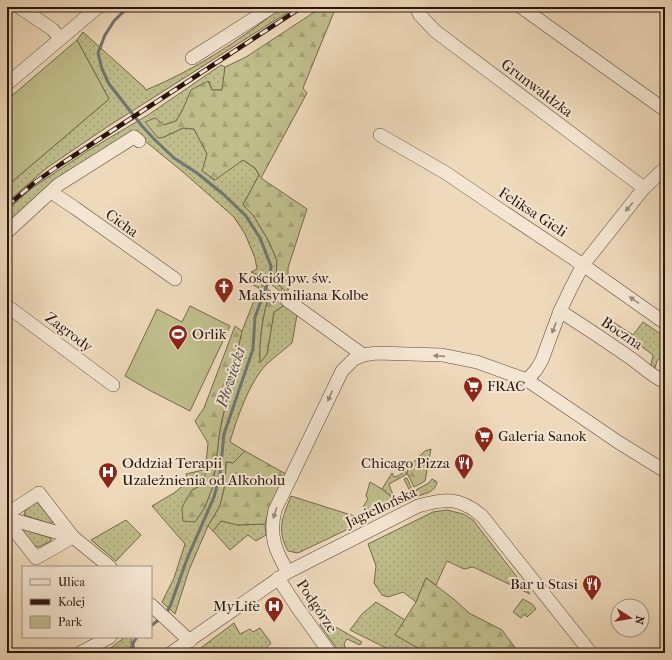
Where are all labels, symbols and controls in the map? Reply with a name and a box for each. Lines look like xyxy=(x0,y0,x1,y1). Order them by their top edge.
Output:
street label: Grunwaldzka xyxy=(497,55,577,122)
street label: Feliksa Gieli xyxy=(495,183,571,241)
one-way arrow xyxy=(624,201,633,212)
street label: Cicha xyxy=(102,205,143,242)
place label: Kościół pw. św. Maksymiliana Kolbe xyxy=(238,269,369,304)
church icon: Kościół pw. św. Maksymiliana Kolbe xyxy=(213,276,235,304)
one-way arrow xyxy=(628,296,639,304)
street label: Zagrody xyxy=(42,308,97,356)
street label: Boczna xyxy=(598,313,647,354)
sports icon: Orlik xyxy=(167,323,189,351)
one-way arrow xyxy=(551,323,557,335)
place label: Orlik xyxy=(192,325,227,343)
water label: Płowiecki xyxy=(211,343,250,411)
one-way arrow xyxy=(433,352,445,359)
supermarket icon: FRAC xyxy=(462,375,484,403)
place label: FRAC xyxy=(487,377,525,395)
one-way arrow xyxy=(327,390,333,401)
supermarket icon: Galeria Sanok xyxy=(473,425,495,453)
place label: Galeria Sanok xyxy=(498,427,587,445)
restaurant icon: Chicago Pizza xyxy=(453,452,475,480)
place label: Oddział Terapii Uzależnienia od Alkoholu xyxy=(122,454,286,489)
place label: Chicago Pizza xyxy=(361,454,451,472)
hospital icon: Oddział Terapii Uzależnienia od Alkoholu xyxy=(97,461,119,489)
street label: Jagiellońska xyxy=(342,482,420,532)
one-way arrow xyxy=(272,508,278,520)
legend xyxy=(22,566,152,638)
restaurant icon: Bar u Stasi xyxy=(581,573,603,601)
text: Ulica xyxy=(58,575,85,589)
place label: Bar u Stasi xyxy=(510,575,579,593)
street label: Podgórze xyxy=(293,576,342,637)
text: Kolej xyxy=(58,595,85,609)
hospital icon: MyLife xyxy=(263,595,285,623)
place label: MyLife xyxy=(213,597,261,615)
north arrow xyxy=(610,598,650,638)
text: Park xyxy=(58,615,83,629)
text: N xyxy=(632,615,647,626)

